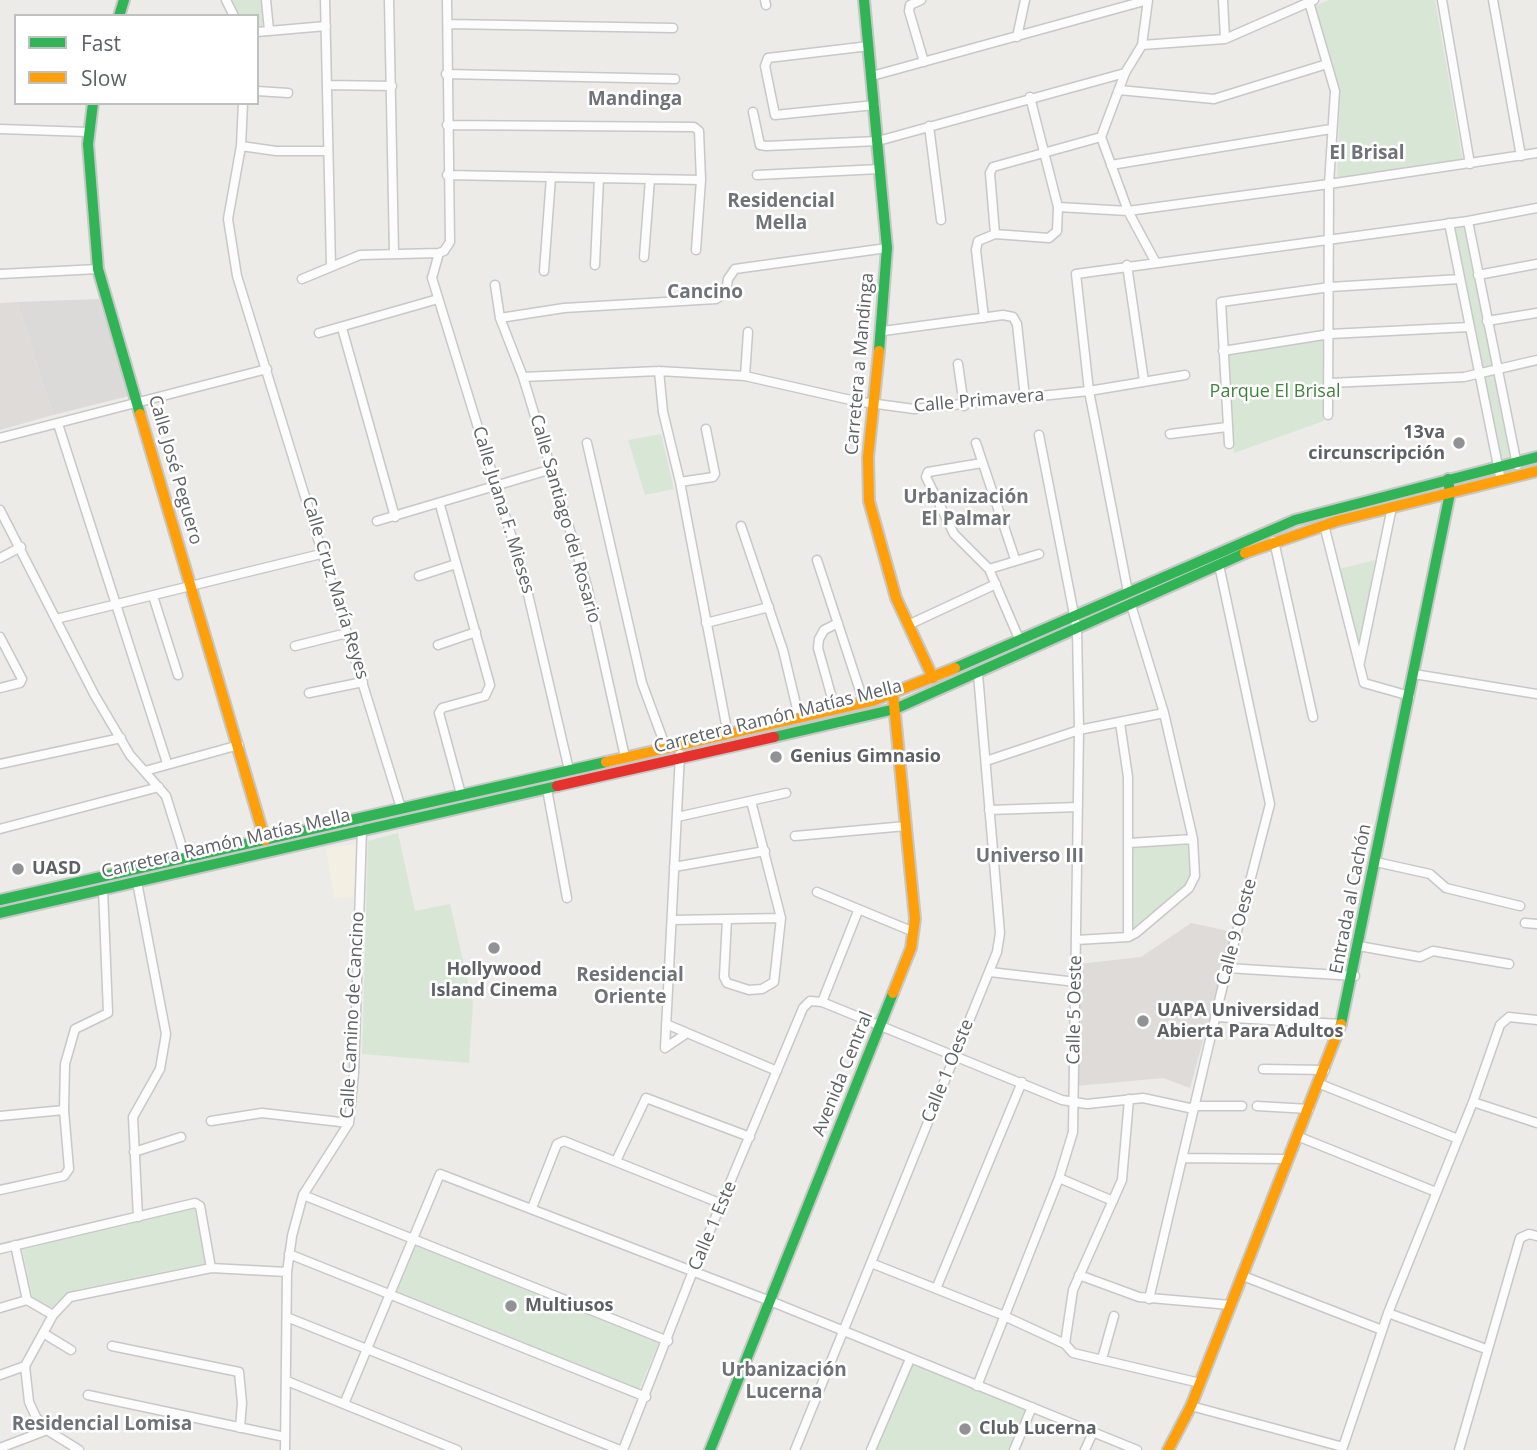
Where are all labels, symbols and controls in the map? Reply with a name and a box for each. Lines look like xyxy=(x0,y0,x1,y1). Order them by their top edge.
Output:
legend xyxy=(14,14,259,105)
text: Fast xyxy=(81,29,121,57)
text: Slow xyxy=(81,64,127,92)
district label: Mandinga xyxy=(588,89,682,111)
district label: El Brisal xyxy=(1329,143,1405,165)
district label: Residencial Mella xyxy=(727,191,835,235)
street label: Carretera a Mandinga xyxy=(841,272,879,456)
district label: Cancino xyxy=(667,282,743,304)
park label: Parque El Brisal xyxy=(1210,381,1340,403)
street label: Calle Primavera xyxy=(913,385,1045,417)
street label: Calle José Peguero xyxy=(143,393,207,547)
street label: Calle Santiago del Rosario xyxy=(525,412,605,626)
place label: 13va circunscripción xyxy=(1308,422,1445,464)
street label: Calle Juana F. Mieses xyxy=(467,424,539,596)
marker: 13va circunscripción xyxy=(1451,435,1467,451)
district label: Urbanización El Palmar xyxy=(903,487,1029,531)
street label: Calle Cruz María Reyes xyxy=(297,494,373,682)
street label: Carretera Ramón Matías Mella xyxy=(652,676,904,758)
place label: Genius Gimnasio xyxy=(790,746,941,768)
marker: Genius Gimnasio xyxy=(768,749,784,765)
street label: Carretera Ramón Matías Mella xyxy=(99,805,353,883)
street label: Entrada al Cachón xyxy=(1326,822,1376,976)
district label: Universo III xyxy=(976,846,1084,868)
place label: UASD xyxy=(32,858,81,880)
marker: UASD xyxy=(10,861,26,877)
street label: Calle 9 Oeste xyxy=(1212,876,1262,988)
street label: Calle Camino de Cancino xyxy=(337,911,369,1119)
marker: Hollywood Island Cinema xyxy=(486,940,502,956)
street label: Calle 5 Oeste xyxy=(1063,955,1087,1065)
place label: Hollywood Island Cinema xyxy=(430,959,558,1002)
district label: Residencial Oriente xyxy=(576,965,684,1009)
place label: UAPA Universidad Abierta Para Adultos xyxy=(1157,1000,1343,1042)
street label: Avenida Central xyxy=(808,1009,878,1139)
marker: UAPA Universidad Abierta Para Adultos xyxy=(1135,1013,1151,1029)
street label: Calle 1 Oeste xyxy=(917,1016,979,1126)
street label: Calle 1 Este xyxy=(684,1178,742,1274)
place label: Multiusos xyxy=(525,1295,613,1317)
marker: Multiusos xyxy=(503,1298,519,1314)
district label: Urbanización Lucerna xyxy=(721,1360,847,1404)
district label: Residencial Lomisa xyxy=(12,1414,192,1436)
place label: Club Lucerna xyxy=(979,1418,1097,1440)
marker: Club Lucerna xyxy=(957,1421,973,1437)

